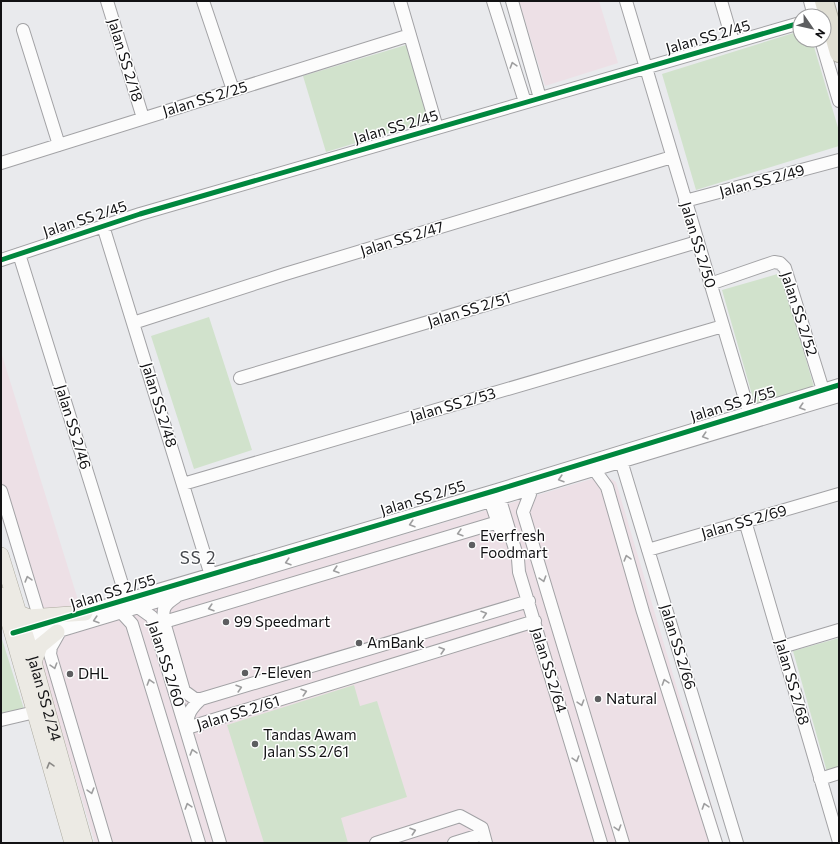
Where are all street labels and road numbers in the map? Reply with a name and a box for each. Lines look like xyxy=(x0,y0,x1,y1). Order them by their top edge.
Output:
street label: Jalan SS 2/45 xyxy=(663,15,752,57)
street label: Jalan SS 2/18 xyxy=(105,16,147,104)
street label: Jalan SS 2/25 xyxy=(160,77,249,119)
street label: Jalan SS 2/45 xyxy=(351,105,440,147)
street label: Jalan SS 2/49 xyxy=(717,160,806,200)
street label: Jalan SS 2/45 xyxy=(40,196,129,240)
street label: Jalan SS 2/50 xyxy=(677,199,721,290)
street label: Jalan SS 2/47 xyxy=(358,217,446,259)
street label: Jalan SS 2/52 xyxy=(778,269,822,358)
street label: Jalan SS 2/51 xyxy=(425,288,512,330)
street label: Jalan SS 2/48 xyxy=(139,360,181,449)
street label: Jalan SS 2/46 xyxy=(53,382,95,471)
street label: Jalan SS 2/55 xyxy=(688,382,777,425)
street label: Jalan SS 2/53 xyxy=(408,383,497,425)
street label: Jalan SS 2/55 xyxy=(378,476,467,519)
street label: Jalan SS 2/69 xyxy=(699,500,789,542)
street label: Jalan SS 2/55 xyxy=(68,570,157,613)
street label: Jalan SS 2/66 xyxy=(657,602,701,692)
street label: Jalan SS 2/60 xyxy=(145,618,189,709)
street label: Jalan SS 2/64 xyxy=(528,625,572,715)
street label: Jalan SS 2/68 xyxy=(772,637,814,727)
street label: Jalan SS 2/24 xyxy=(25,653,66,743)
street label: Jalan SS 2/61 xyxy=(194,691,281,733)

